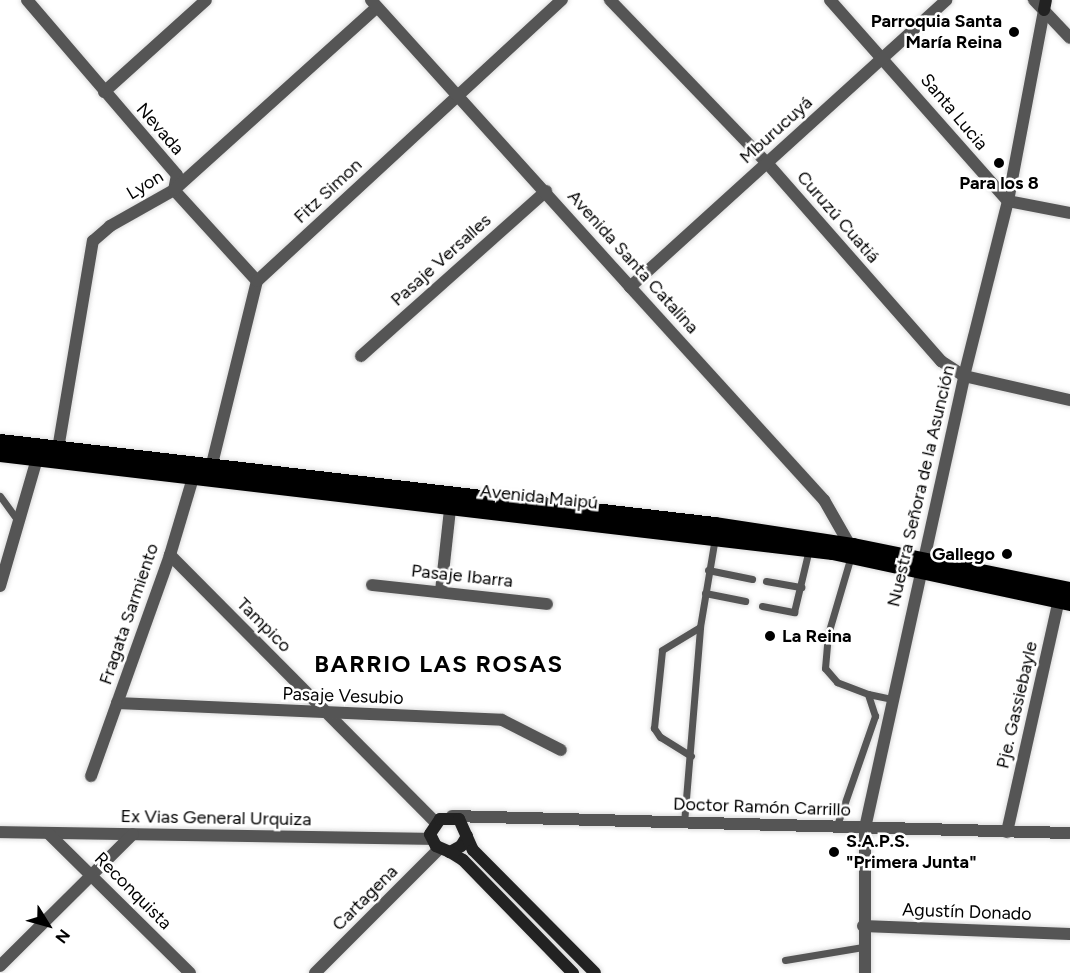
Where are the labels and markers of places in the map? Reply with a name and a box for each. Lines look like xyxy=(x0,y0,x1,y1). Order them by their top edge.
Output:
place label: Parroquia Santa María Reina xyxy=(871,11,1002,54)
marker: Parroquia Santa María Reina xyxy=(1007,25,1021,39)
marker: Para los 8 xyxy=(992,156,1006,170)
place label: Para los 8 xyxy=(959,172,1039,194)
place label: Gallego xyxy=(932,543,995,565)
marker: Gallego xyxy=(1000,547,1014,561)
place label: La Reina xyxy=(782,625,852,647)
marker: La Reina xyxy=(763,629,777,643)
place label: S.A.P.S. "Primera Junta" xyxy=(846,831,977,874)
marker: S.A.P.S. "Primera Junta" xyxy=(827,845,841,859)

